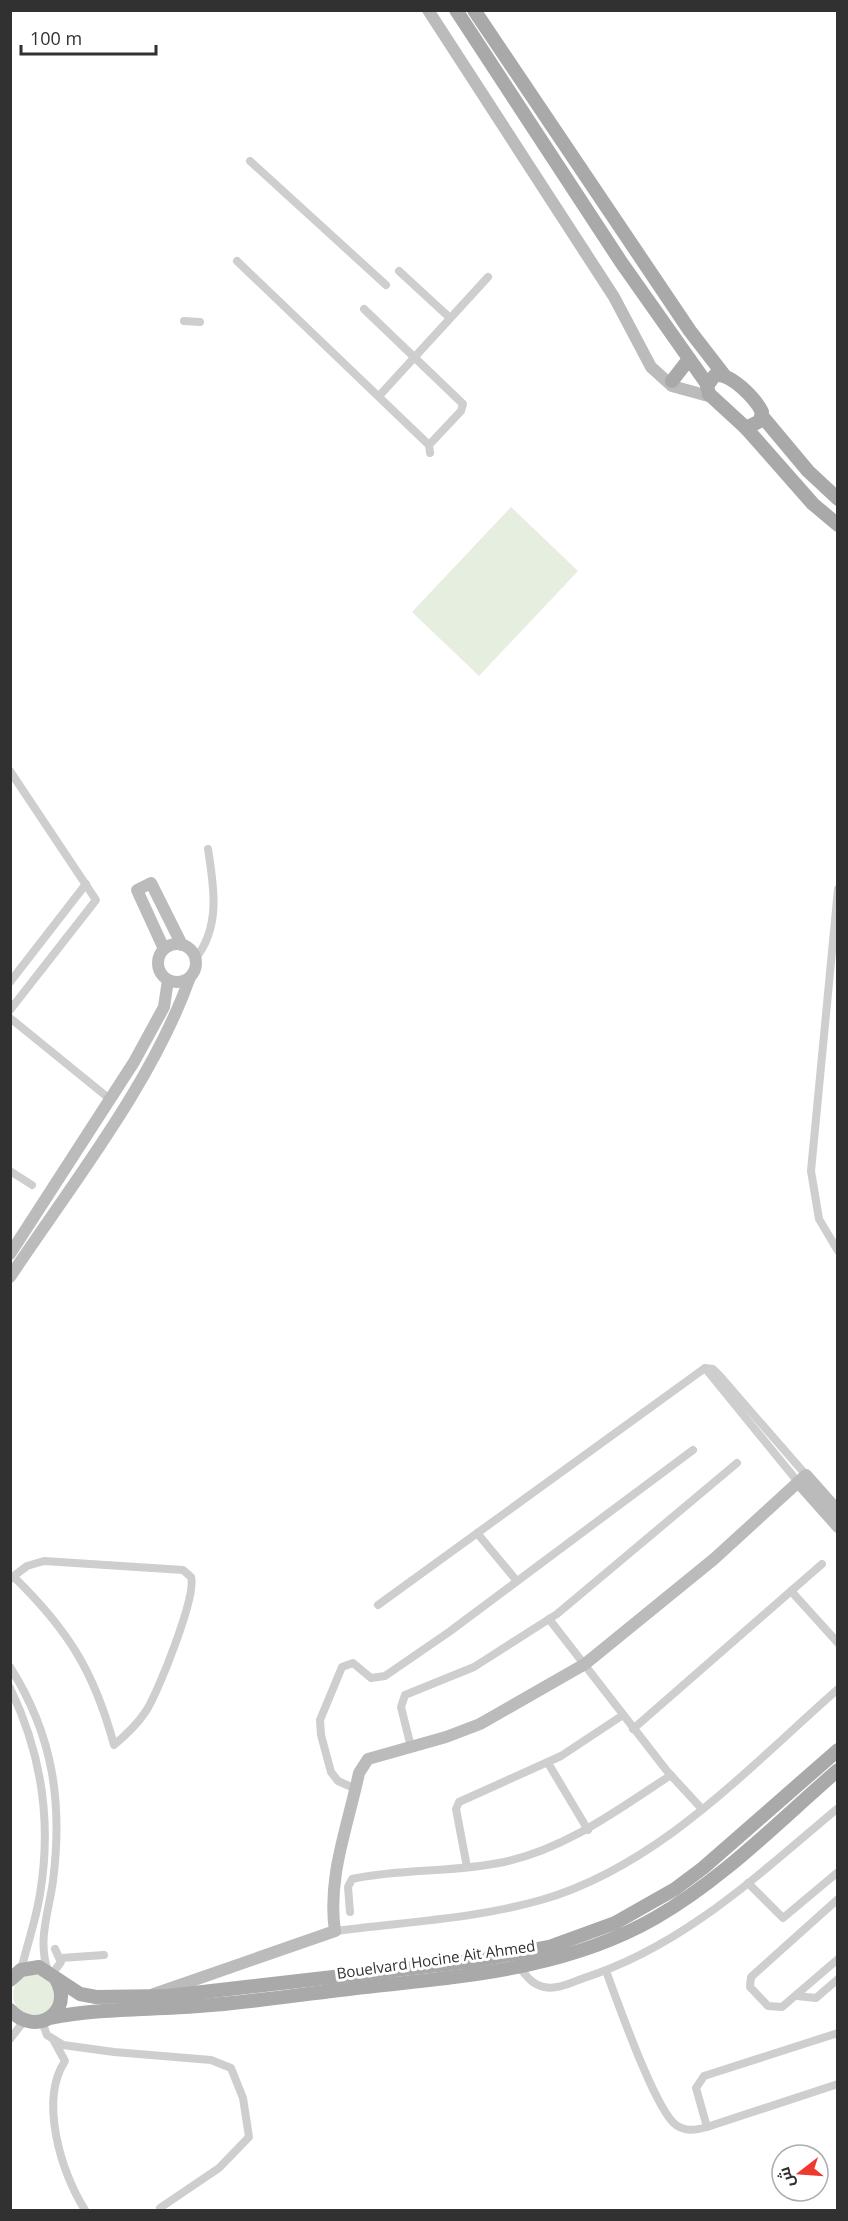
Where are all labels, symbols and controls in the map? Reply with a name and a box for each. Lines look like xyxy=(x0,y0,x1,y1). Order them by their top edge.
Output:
scale bar xyxy=(21,18,156,56)
text: 100 m xyxy=(30,26,82,50)
street label: Bouelvard Hocine Ait Ahmed xyxy=(335,1935,536,1983)
north arrow xyxy=(770,2143,830,2203)
text: ش xyxy=(772,2164,799,2190)

